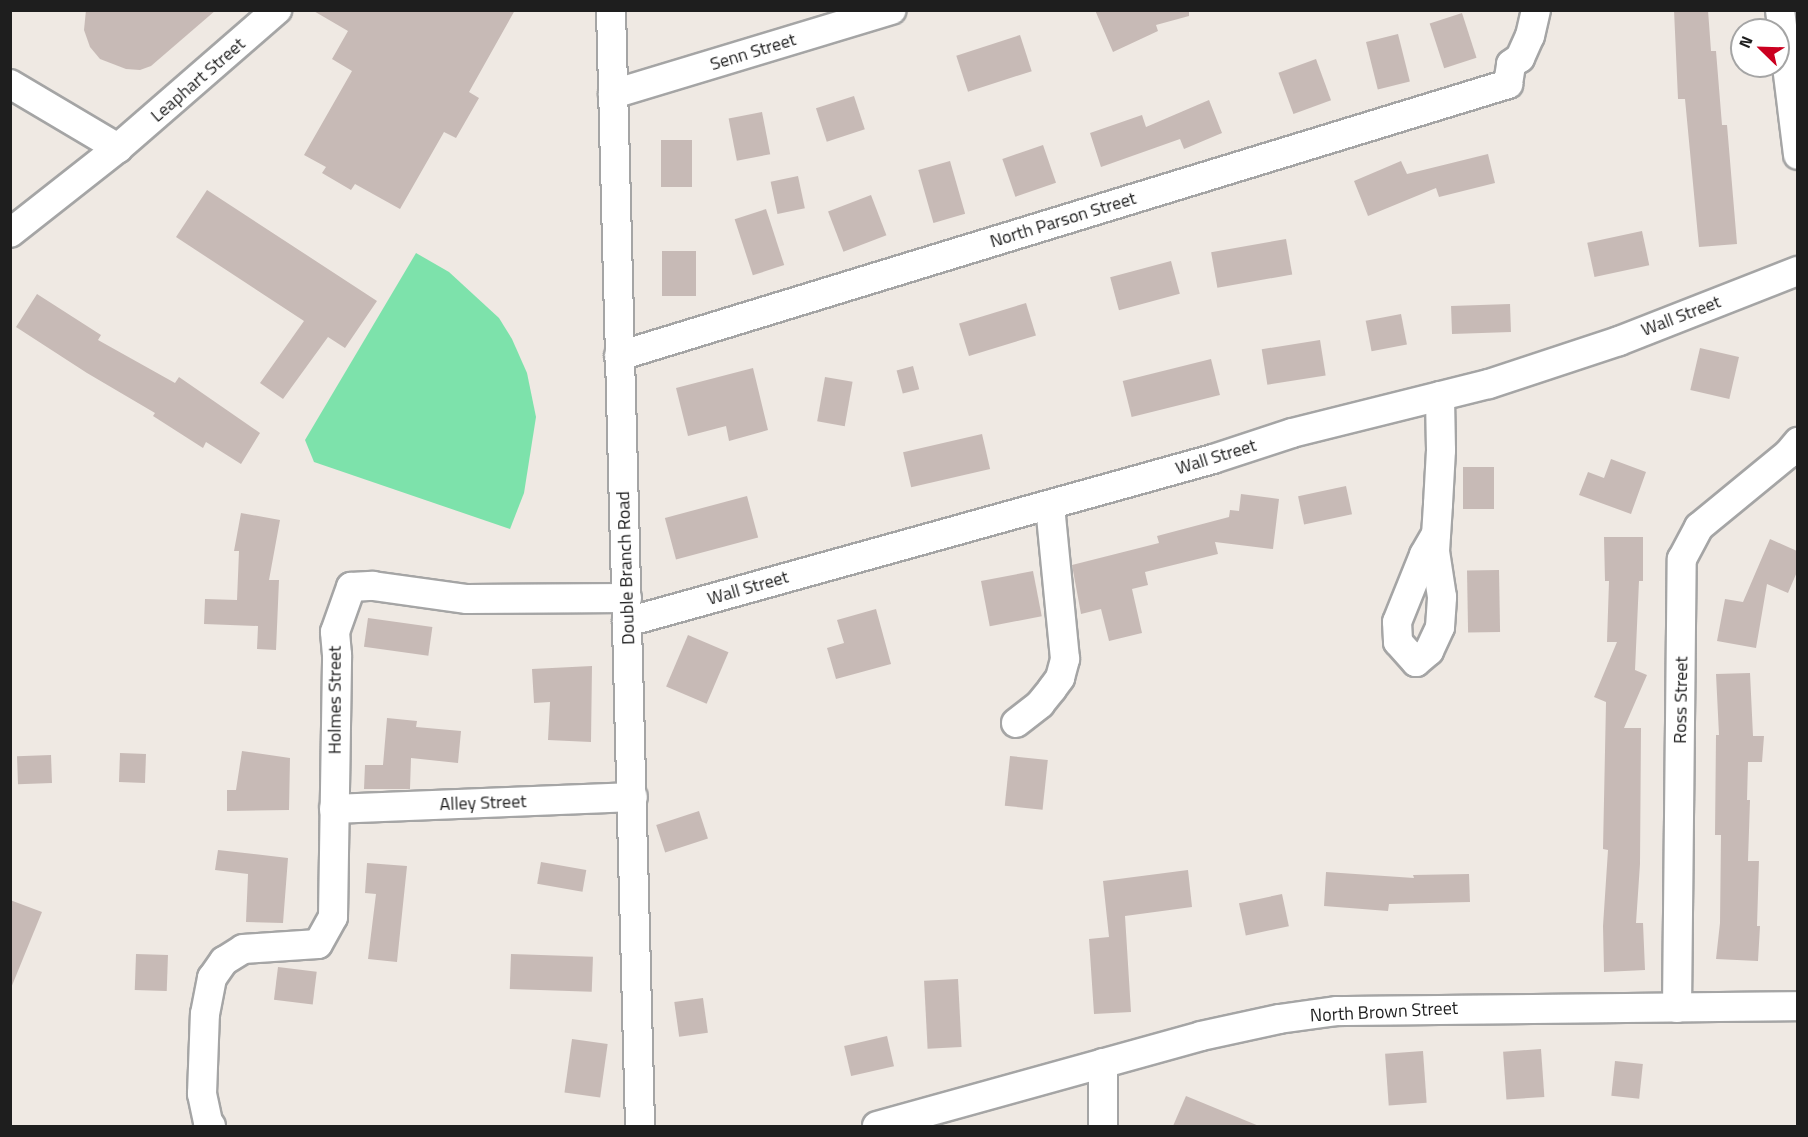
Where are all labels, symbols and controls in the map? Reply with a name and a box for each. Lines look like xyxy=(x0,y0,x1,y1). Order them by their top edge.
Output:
north arrow xyxy=(1730,18,1790,78)
street label: Senn Street xyxy=(708,29,798,75)
text: N xyxy=(1732,32,1758,52)
street label: Leaphart Street xyxy=(146,33,250,127)
street label: North Parson Street xyxy=(987,188,1139,252)
street label: Wall Street xyxy=(1638,291,1724,341)
street label: Wall Street xyxy=(1173,434,1259,480)
street label: Double Branch Road xyxy=(613,491,639,645)
street label: Wall Street xyxy=(705,566,791,610)
street label: Holmes Street xyxy=(324,646,346,754)
street label: Ross Street xyxy=(1669,656,1693,744)
street label: Alley Street xyxy=(439,791,527,815)
street label: North Brown Street xyxy=(1310,997,1458,1027)

